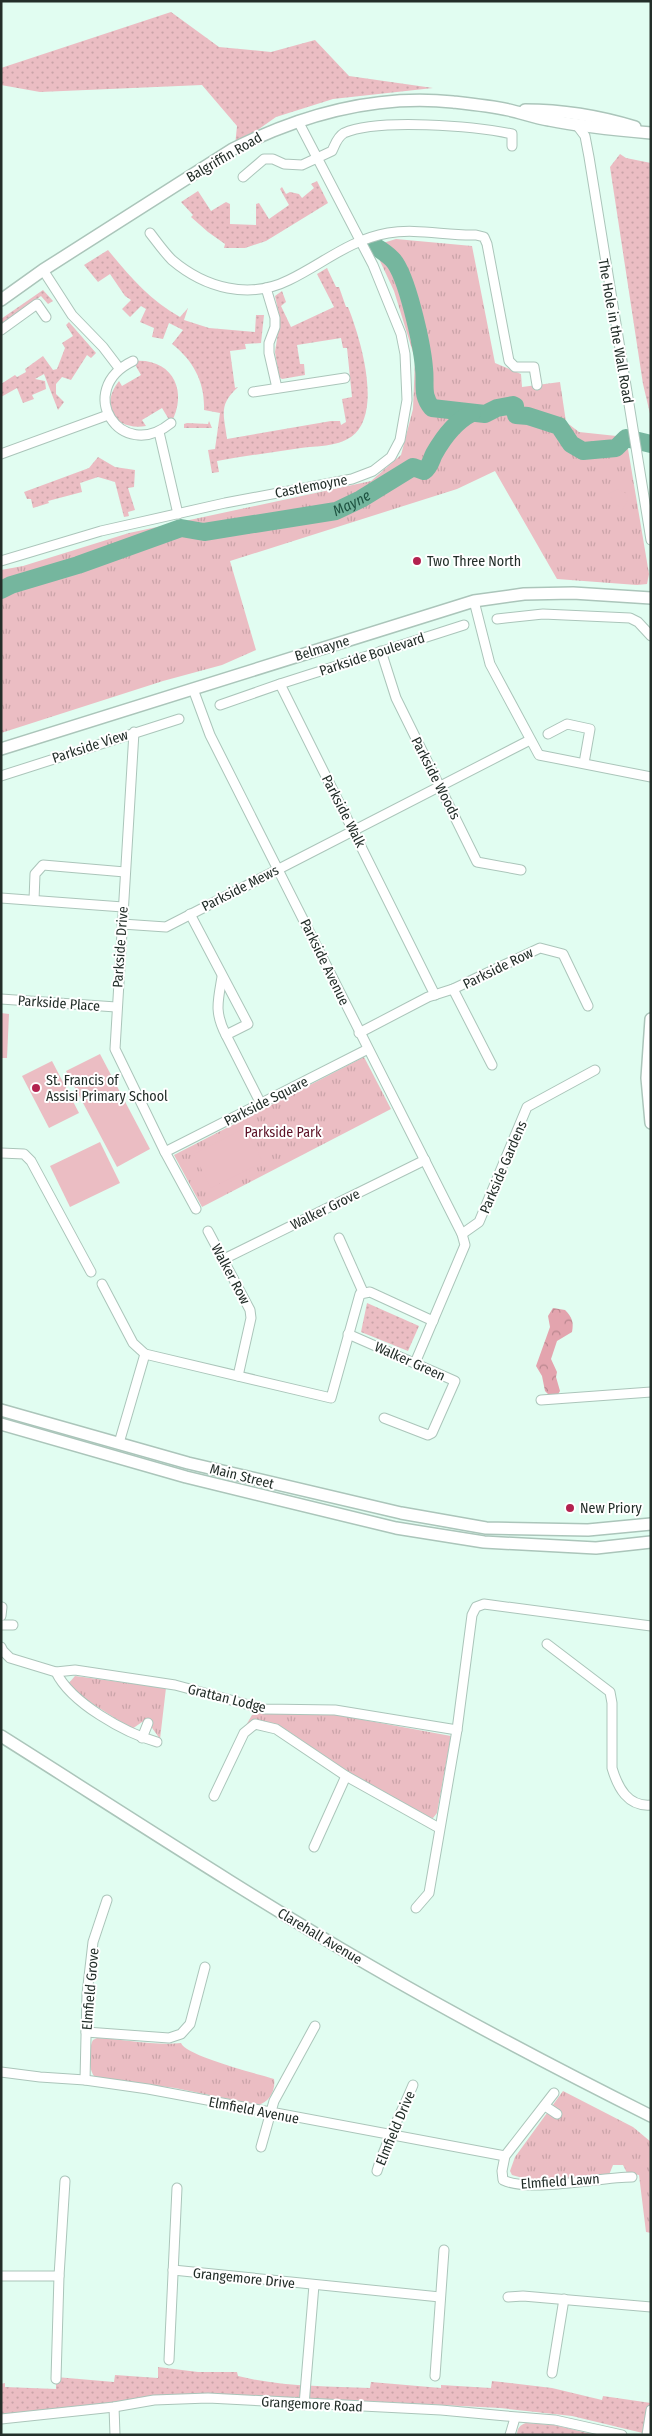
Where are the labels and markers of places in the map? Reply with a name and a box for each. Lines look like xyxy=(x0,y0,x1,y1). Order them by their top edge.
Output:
place label: Two Three North xyxy=(427,553,521,570)
marker: Two Three North xyxy=(411,555,423,567)
place label: St. Francis of Assisi Primary School xyxy=(46,1072,168,1105)
marker: St. Francis of Assisi Primary School xyxy=(30,1082,42,1094)
place label: New Priory xyxy=(580,1500,643,1517)
marker: New Priory xyxy=(564,1502,576,1514)

